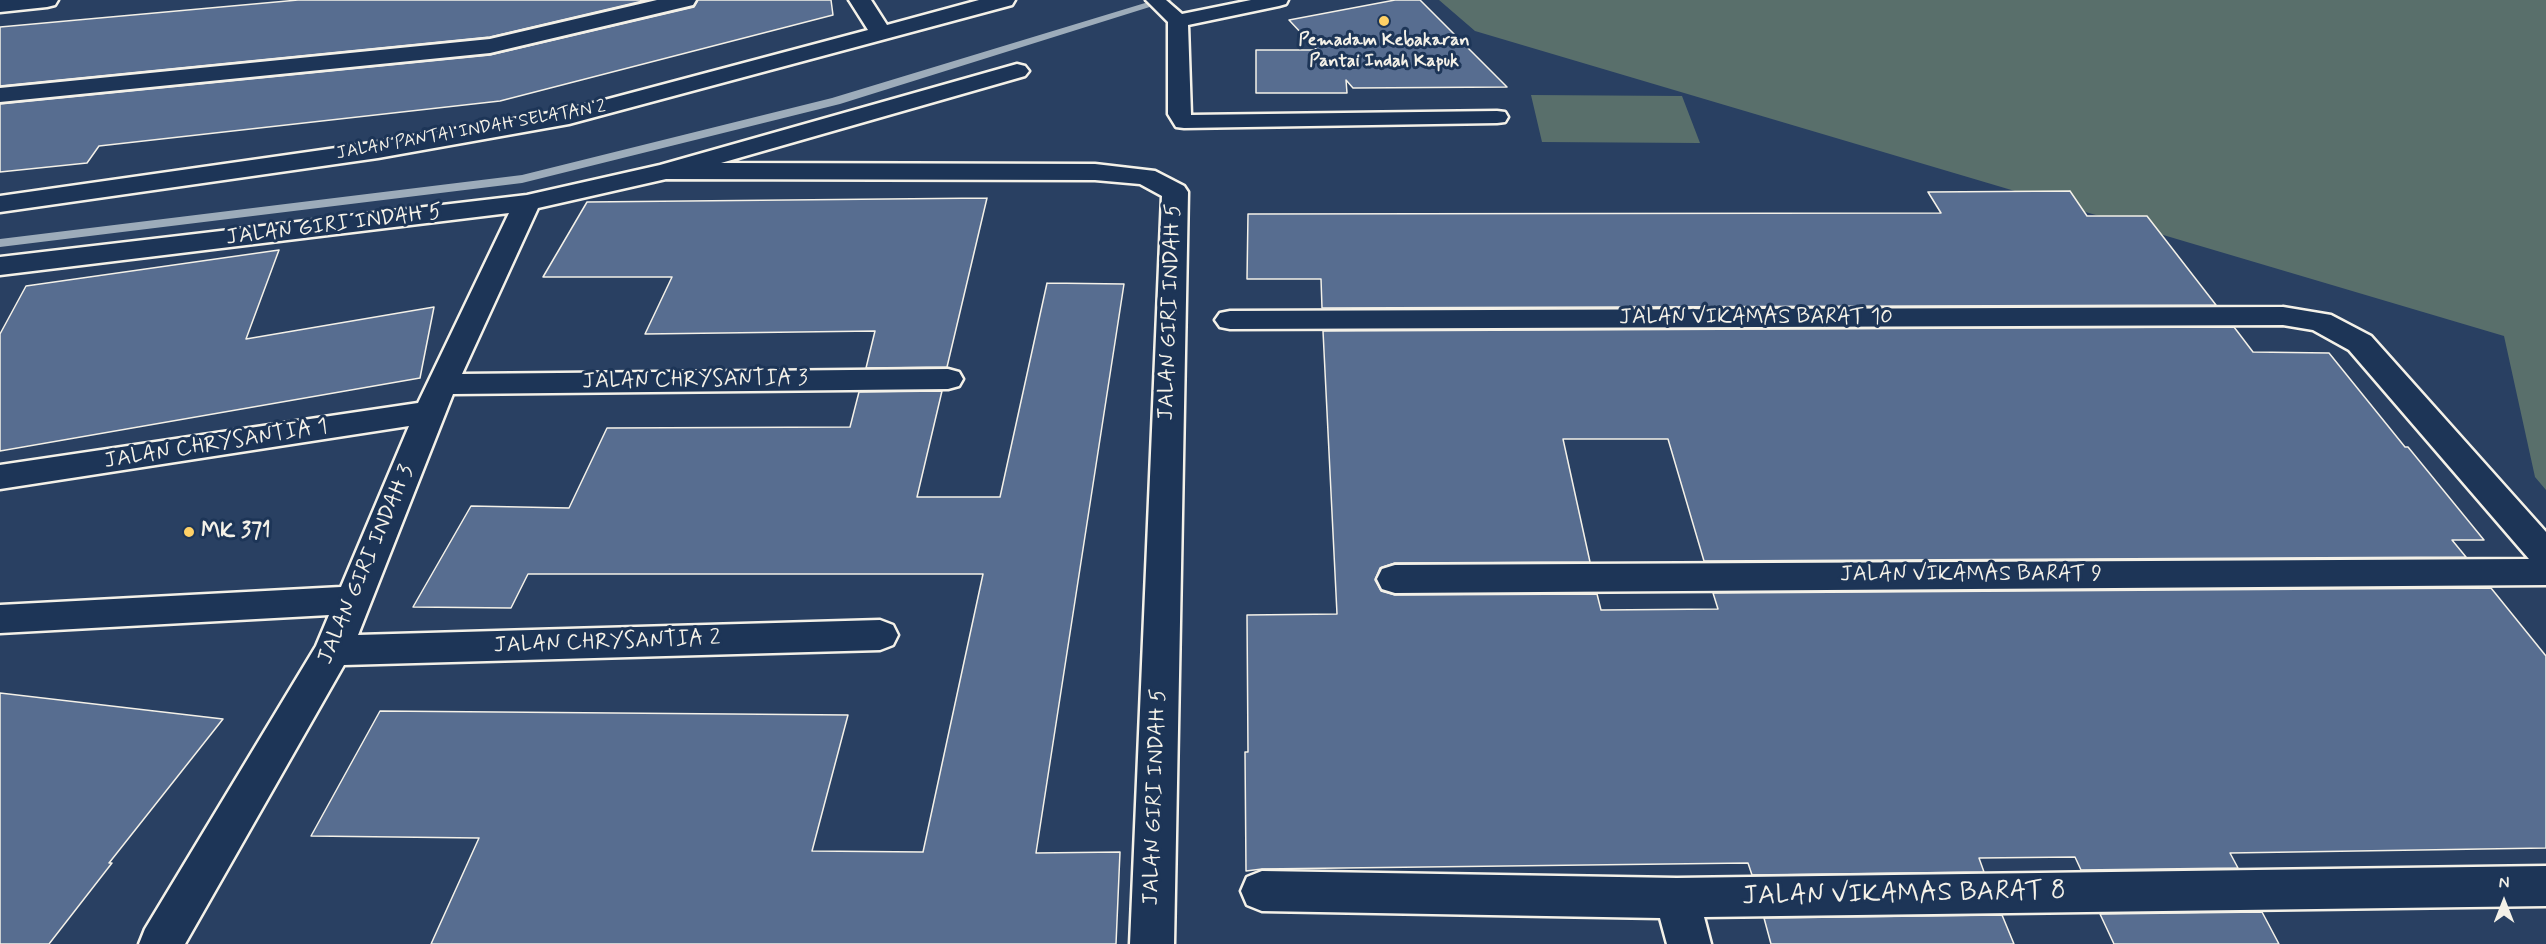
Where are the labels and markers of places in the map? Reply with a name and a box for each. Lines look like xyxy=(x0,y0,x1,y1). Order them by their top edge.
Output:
marker: Pemadam Kebakaran Pantai Indah Kapuk xyxy=(1377,14,1391,28)
place label: Pemadam Kebakaran Pantai Indah Kapuk xyxy=(1298,30,1470,72)
place label: MK 371 xyxy=(201,519,271,545)
marker: MK 371 xyxy=(182,525,196,539)

